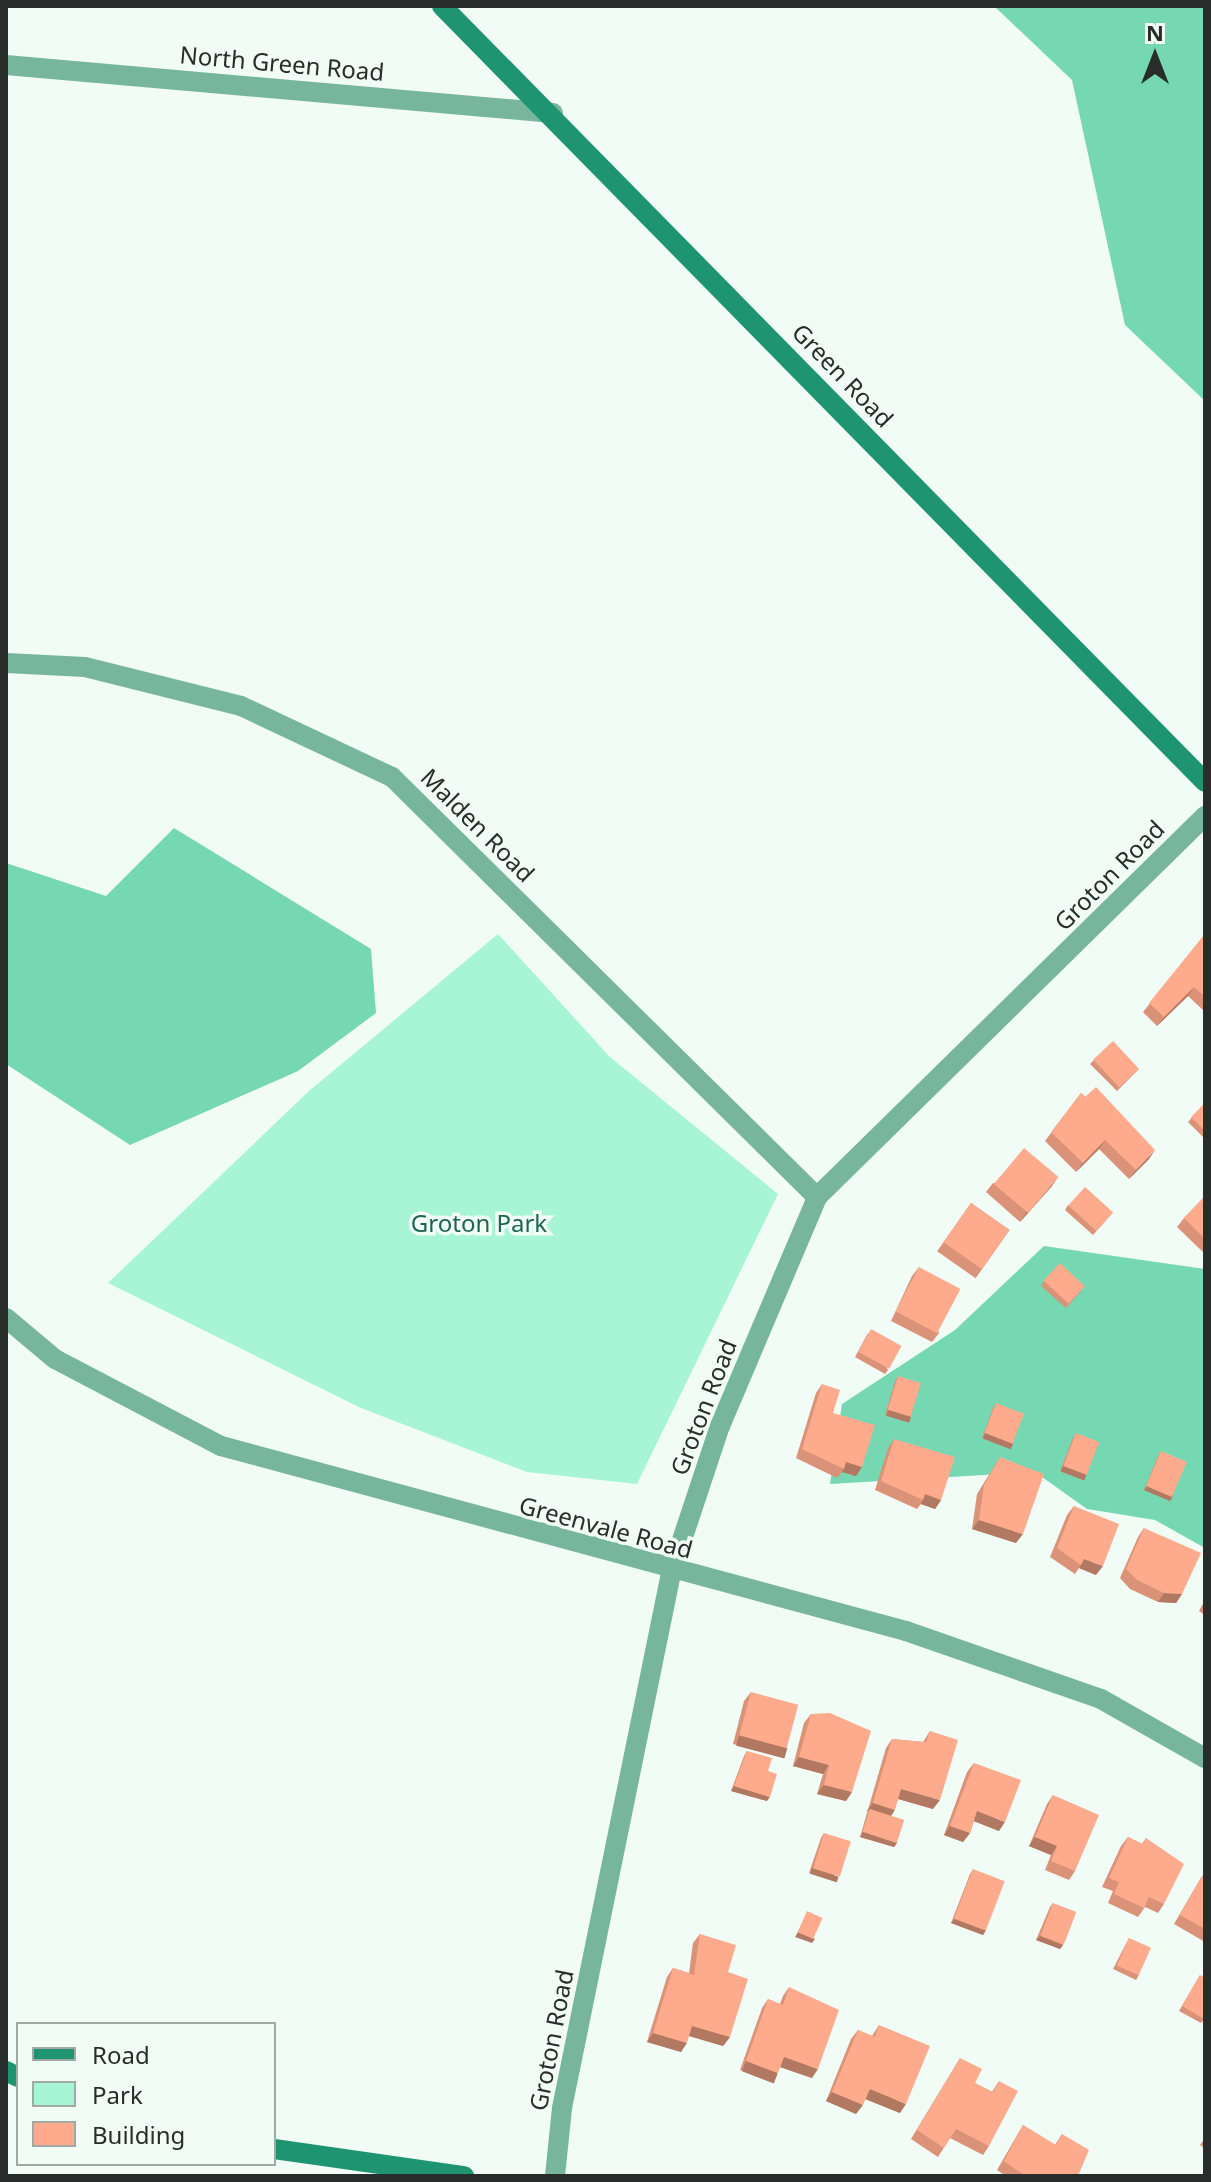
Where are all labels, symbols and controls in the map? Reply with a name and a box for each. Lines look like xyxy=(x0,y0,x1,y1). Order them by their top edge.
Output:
north arrow xyxy=(1115,16,1195,96)
text: N xyxy=(1146,17,1164,47)
street label: North Green Road xyxy=(179,40,385,86)
street label: Green Road xyxy=(787,317,899,433)
street label: Malden Road xyxy=(415,762,541,888)
street label: Groton Road xyxy=(1048,814,1170,936)
park label: Groton Park xyxy=(411,1209,547,1237)
street label: Groton Road xyxy=(664,1335,742,1479)
street label: Greenvale Road xyxy=(516,1490,696,1564)
street label: Groton Road xyxy=(523,1967,579,2113)
legend xyxy=(16,2022,276,2166)
text: Road xyxy=(92,2038,150,2071)
text: Park xyxy=(92,2078,143,2111)
text: Building xyxy=(92,2118,185,2151)

